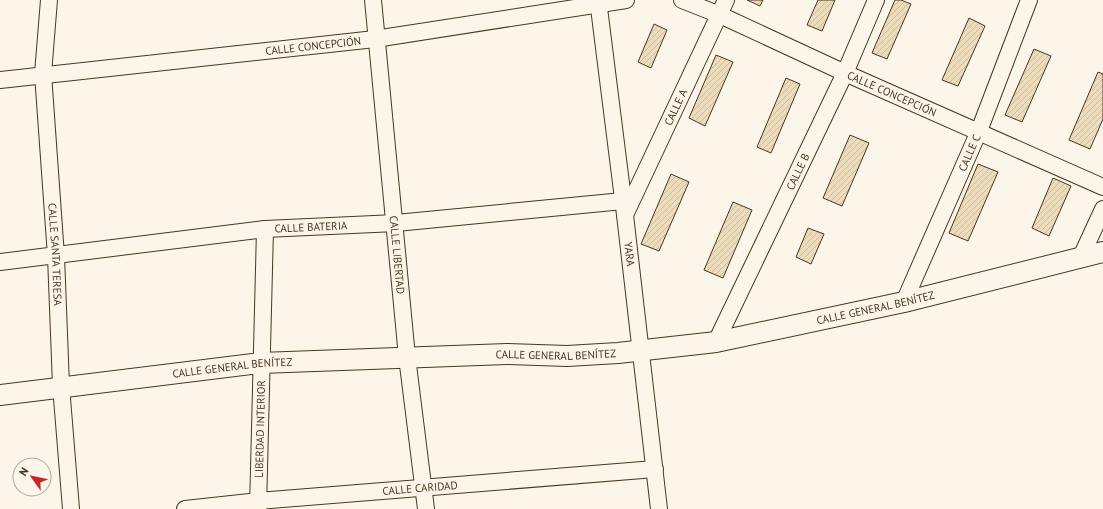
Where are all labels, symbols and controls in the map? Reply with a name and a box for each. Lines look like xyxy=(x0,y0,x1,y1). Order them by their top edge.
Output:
street label: CALLE CONCEPCIÓN xyxy=(265,34,362,58)
street label: CALLE CONCEPCIÓN xyxy=(845,68,939,120)
street label: CALLE A xyxy=(661,86,690,128)
street label: CALLE C xyxy=(955,132,984,173)
street label: CALLE B xyxy=(783,151,812,192)
street label: CALLE SANTA TERESA xyxy=(45,202,65,307)
street label: CALLE LIBERTAD xyxy=(387,215,408,295)
street label: CALLE BATERIA xyxy=(274,218,348,236)
street label: YARA xyxy=(621,241,638,268)
street label: CALLE GENERAL BENÍTEZ xyxy=(815,288,936,327)
street label: CALLE GENERAL BENÍTEZ xyxy=(495,346,616,363)
street label: CALLE GENERAL BENÍTEZ xyxy=(172,355,292,381)
street label: LIBERDAD INTERIOR xyxy=(252,380,268,478)
north arrow xyxy=(12,457,52,497)
text: N xyxy=(16,465,31,478)
street label: CALLE CARIDAD xyxy=(382,478,458,498)

